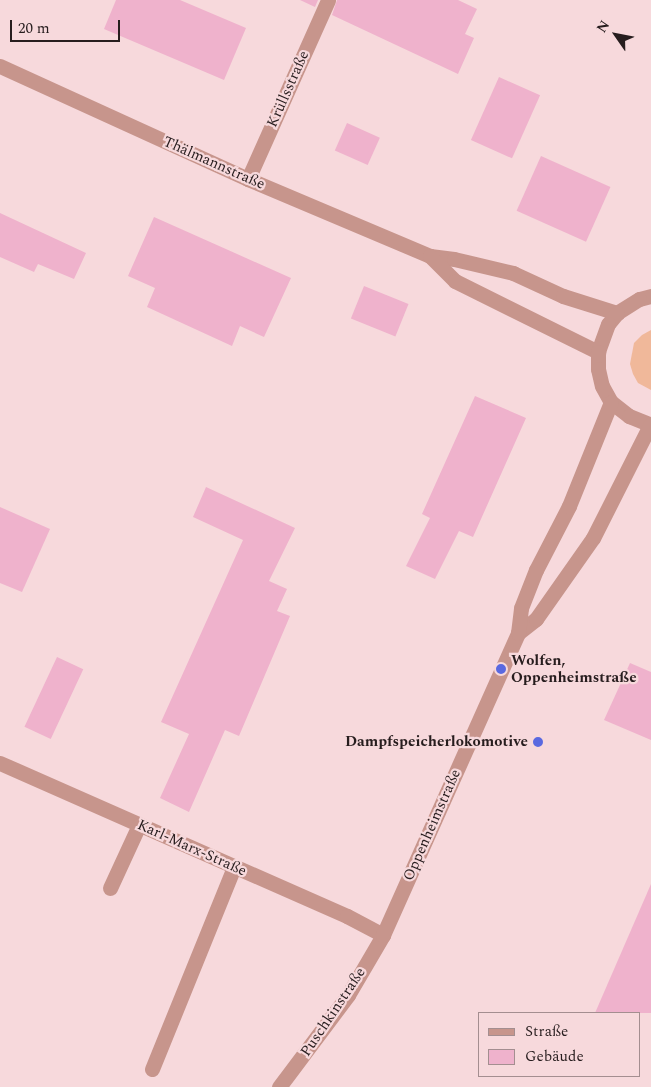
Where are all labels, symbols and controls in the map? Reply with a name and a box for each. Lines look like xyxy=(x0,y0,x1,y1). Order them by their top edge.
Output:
scale bar xyxy=(12,10,122,42)
north arrow xyxy=(591,10,641,60)
text: N xyxy=(591,16,615,37)
text: 20 m xyxy=(18,17,50,40)
street label: Krüllsstraße xyxy=(263,48,313,130)
street label: Thälmannstraße xyxy=(160,132,268,194)
place label: Wolfen, Oppenheimstraße xyxy=(511,651,637,686)
marker: Wolfen, Oppenheimstraße xyxy=(495,663,507,675)
place label: Dampfspeicherlokomotive xyxy=(345,733,528,751)
marker: Dampfspeicherlokomotive xyxy=(532,736,544,748)
street label: Oppenheimstraße xyxy=(399,766,465,884)
street label: Karl-Marx-Straße xyxy=(135,816,249,880)
street label: Puschkinstraße xyxy=(297,964,369,1060)
legend xyxy=(478,1012,641,1077)
text: Straße xyxy=(525,1020,568,1043)
text: Gebäude xyxy=(525,1045,584,1068)

